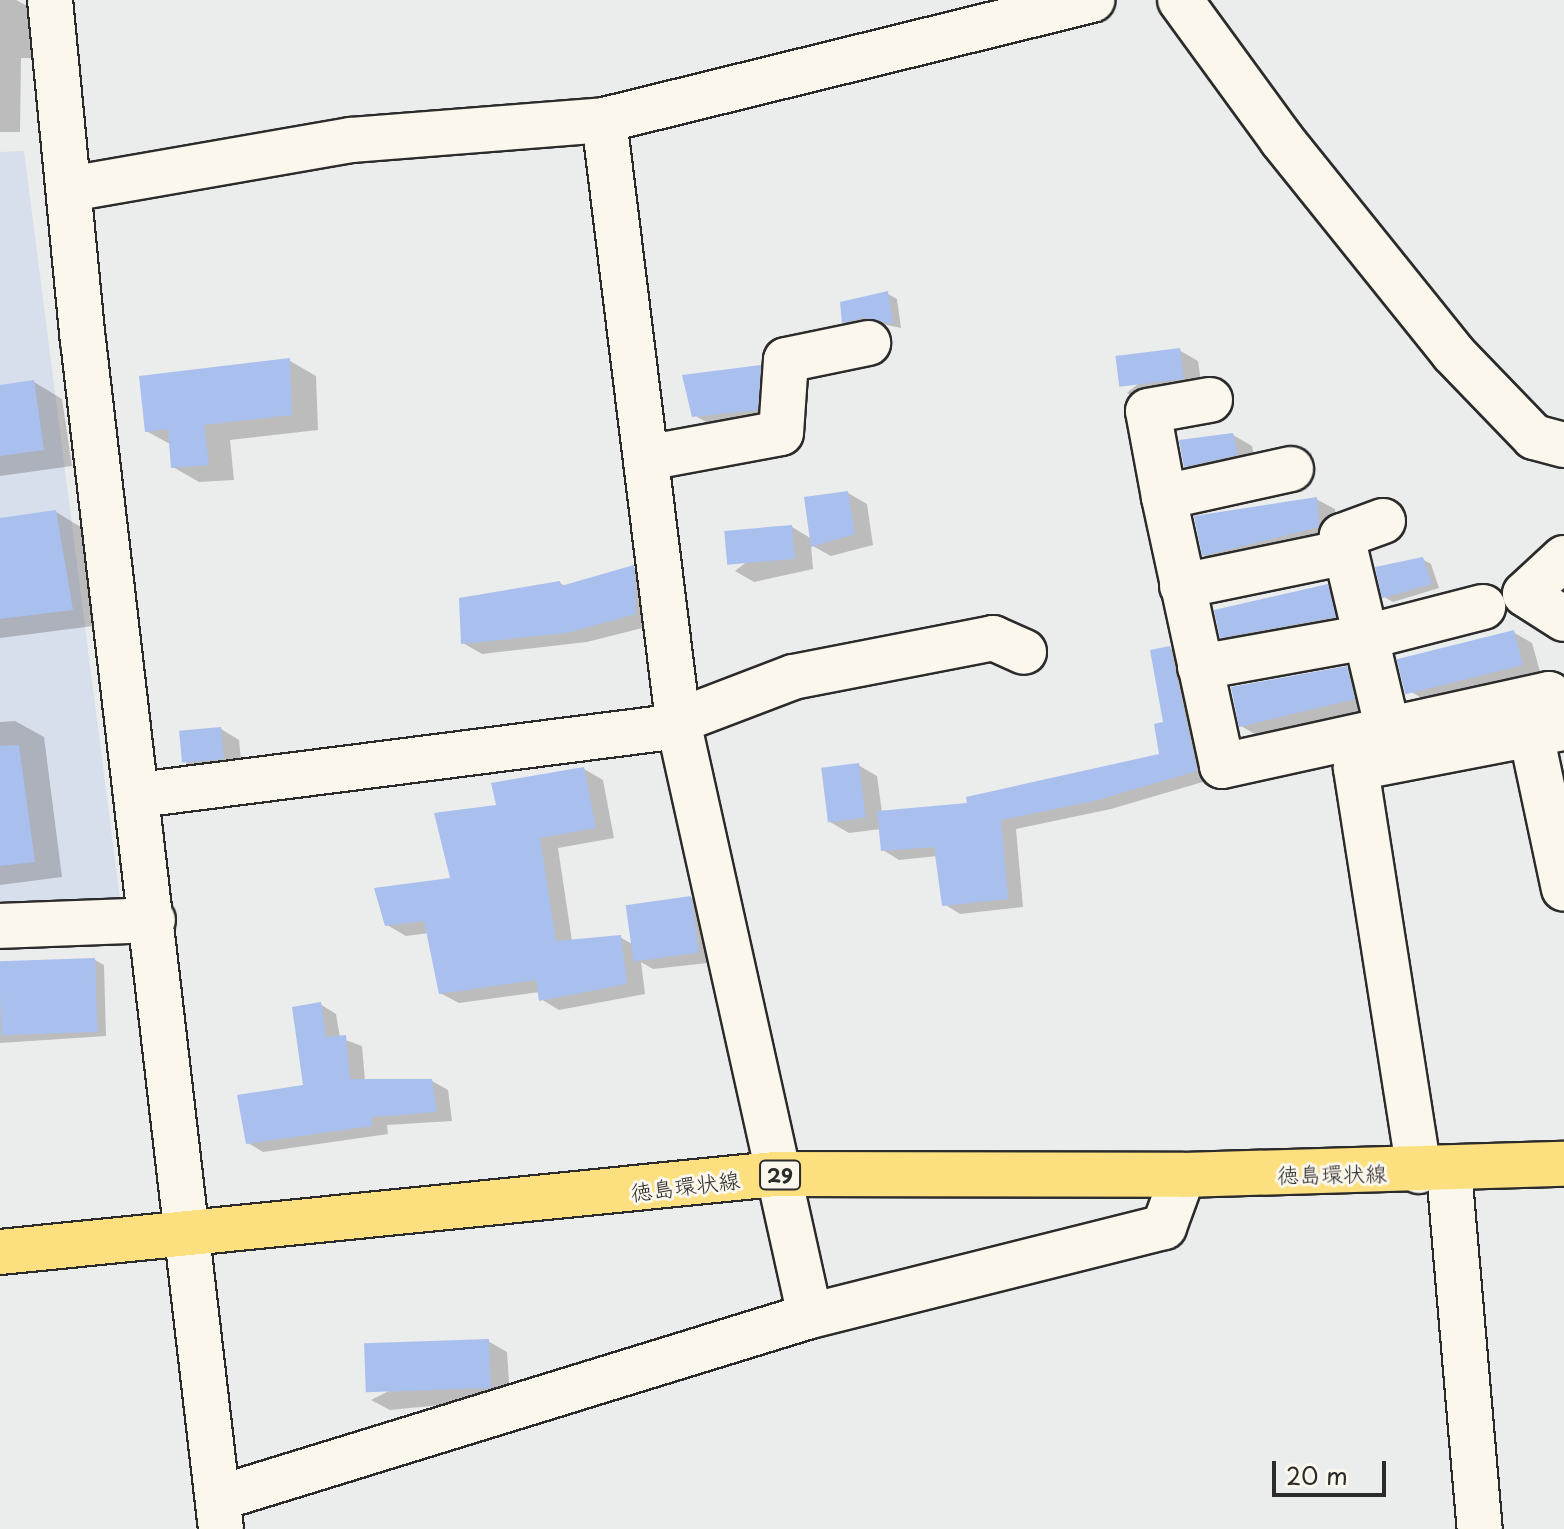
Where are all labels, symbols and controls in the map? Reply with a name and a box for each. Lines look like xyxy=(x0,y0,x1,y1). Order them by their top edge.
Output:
road number: 29 xyxy=(758,1159,802,1191)
street label: 徳島環状線 xyxy=(1277,1159,1387,1187)
street label: 徳島環状線 xyxy=(629,1165,741,1205)
scale bar xyxy=(1276,1445,1390,1495)
text: 20 m xyxy=(1286,1457,1348,1493)

